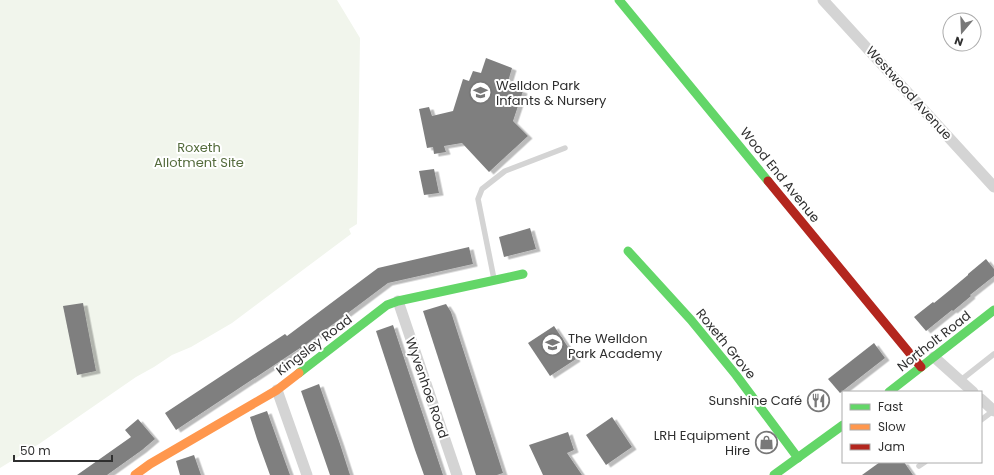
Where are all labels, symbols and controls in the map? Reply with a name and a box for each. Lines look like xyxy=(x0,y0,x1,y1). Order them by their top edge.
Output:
north arrow xyxy=(942,12,982,52)
text: N xyxy=(952,33,965,50)
street label: Westwood Avenue xyxy=(862,42,956,144)
place label: Welldon Park Infants & Nursery xyxy=(496,76,607,110)
school or university icon: Welldon Park Infants & Nursery xyxy=(467,79,493,105)
street label: Wood End Avenue xyxy=(736,123,824,227)
park label: Roxeth Allotment Site xyxy=(154,138,244,172)
street label: Roxeth Grove xyxy=(692,305,760,383)
street label: Northolt Road xyxy=(893,306,975,376)
street label: Kingsley Road xyxy=(272,310,356,380)
place label: The Welldon Park Academy xyxy=(568,329,663,363)
school or university icon: The Welldon Park Academy xyxy=(540,332,566,358)
street label: Wyvenhoe Road xyxy=(401,335,453,441)
restaurant icon: Sunshine Café xyxy=(805,387,831,413)
place label: Sunshine Café xyxy=(708,391,802,410)
legend xyxy=(842,391,982,463)
text: Fast xyxy=(878,398,903,415)
text: Slow xyxy=(878,418,906,435)
place label: LRH Equipment Hire xyxy=(654,426,750,460)
shop icon: LRH Equipment Hire xyxy=(753,429,779,455)
scale bar xyxy=(14,437,112,463)
text: Jam xyxy=(878,438,905,455)
text: 50 m xyxy=(20,442,51,459)

